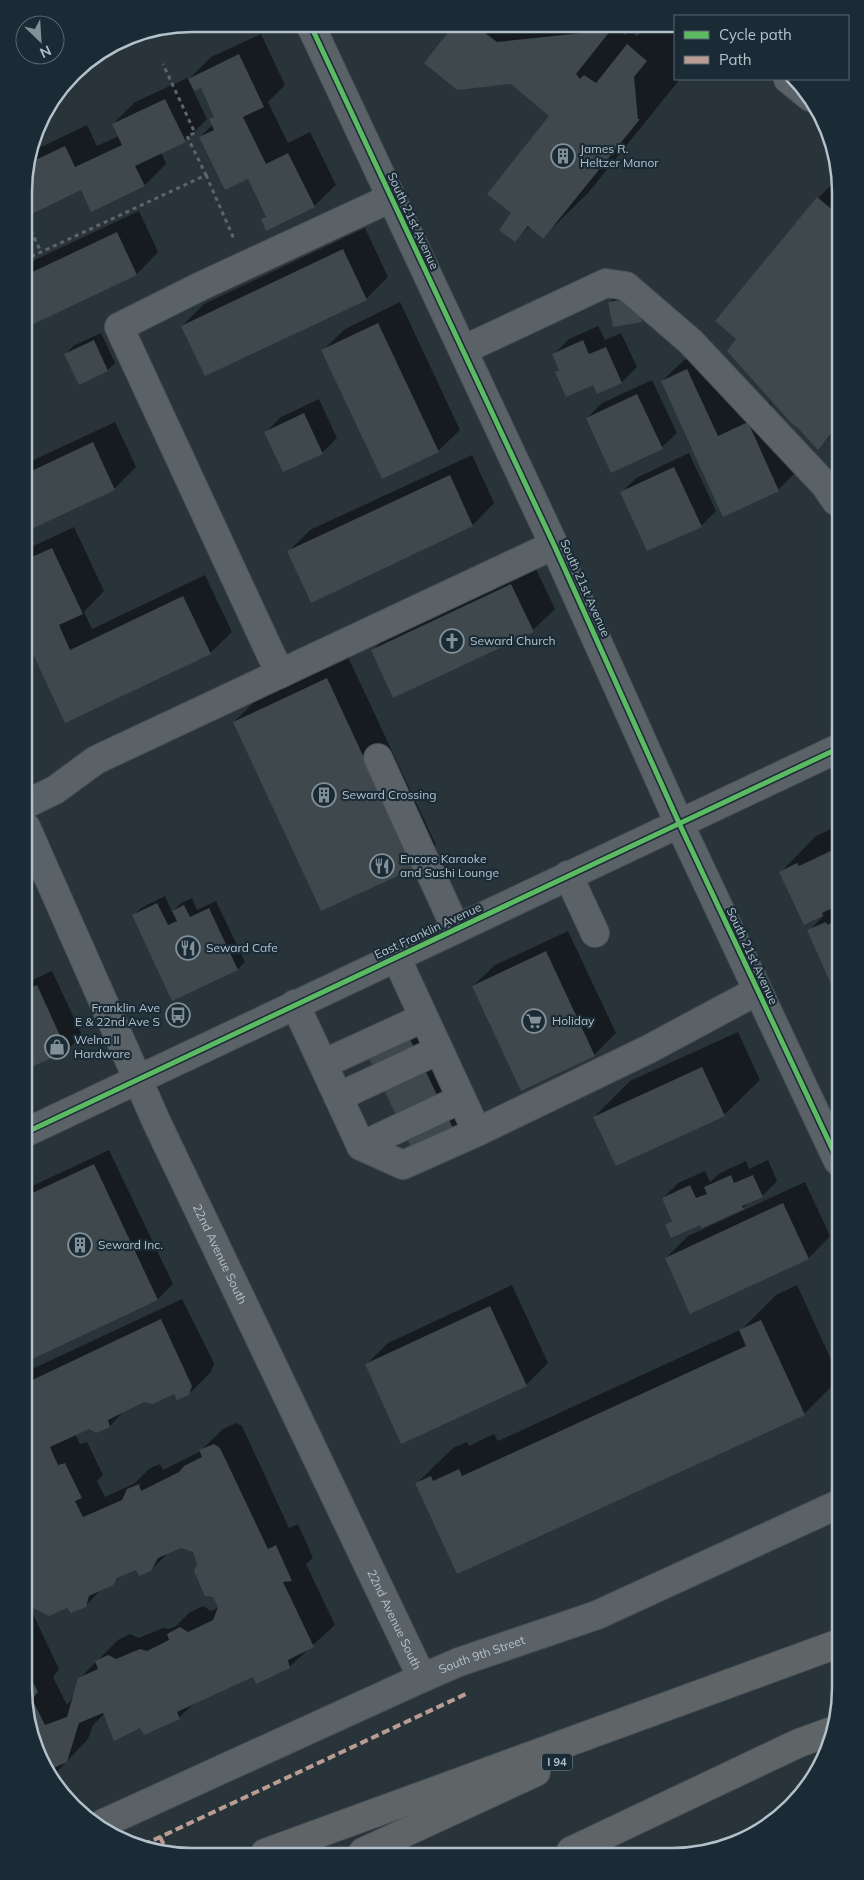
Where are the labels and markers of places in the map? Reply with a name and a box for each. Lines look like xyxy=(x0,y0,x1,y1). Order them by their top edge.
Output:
place label: James R. Heltzer Manor xyxy=(580,141,659,170)
building icon: James R. Heltzer Manor xyxy=(550,143,576,169)
church icon: Seward Church xyxy=(439,628,465,654)
place label: Seward Church xyxy=(470,633,555,648)
building icon: Seward Crossing xyxy=(311,782,337,808)
place label: Seward Crossing xyxy=(342,787,436,802)
place label: Encore Karaoke and Sushi Lounge xyxy=(400,851,499,880)
restaurant icon: Encore Karaoke and Sushi Lounge xyxy=(369,853,395,879)
restaurant icon: Seward Cafe xyxy=(175,935,201,961)
place label: Seward Cafe xyxy=(206,940,278,955)
place label: Franklin Ave E & 22nd Ave S xyxy=(75,1000,160,1029)
bus stop icon: Franklin Ave E & 22nd Ave S xyxy=(165,1002,191,1028)
supermarket icon: Holiday xyxy=(521,1008,547,1034)
place label: Holiday xyxy=(552,1013,595,1028)
place label: Welna II Hardware xyxy=(74,1032,130,1061)
shop icon: Welna II Hardware xyxy=(44,1034,70,1060)
building icon: Seward Inc. xyxy=(67,1232,93,1258)
place label: Seward Inc. xyxy=(98,1237,163,1252)

